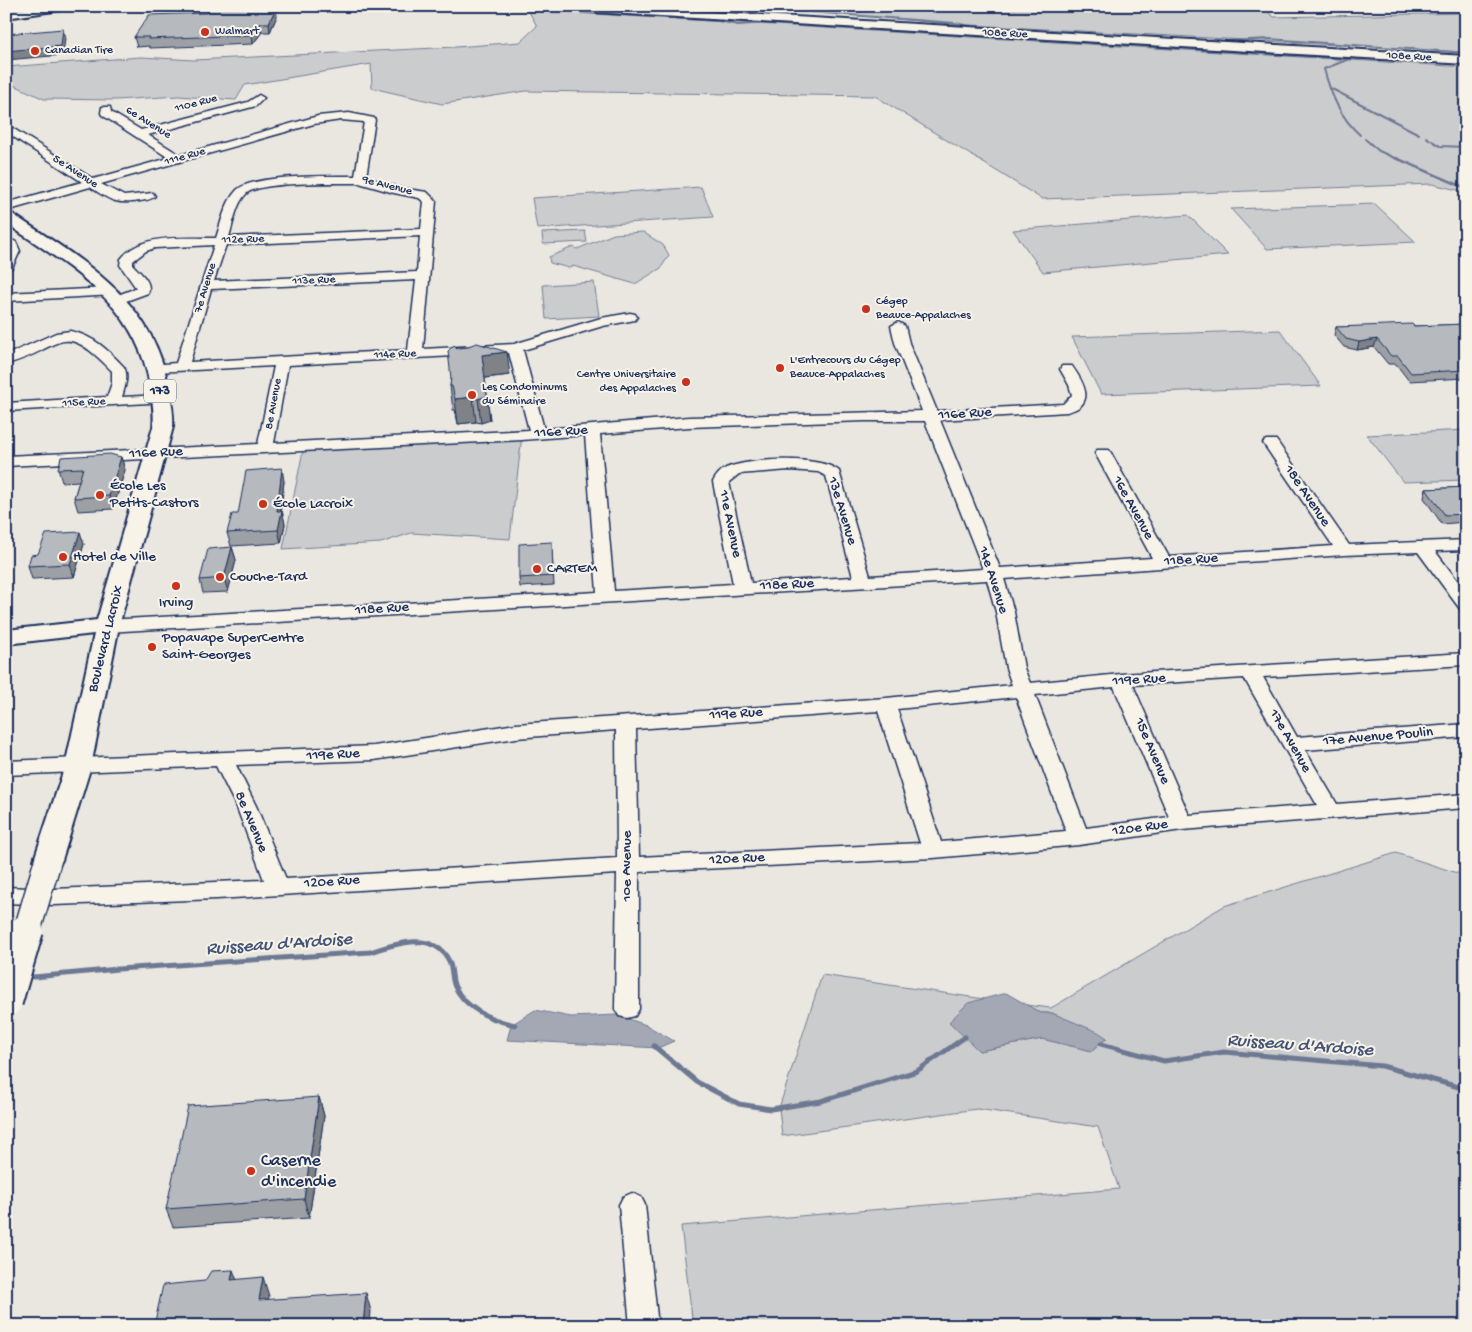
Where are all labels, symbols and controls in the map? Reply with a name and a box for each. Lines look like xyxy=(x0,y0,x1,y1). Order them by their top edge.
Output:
place label: Walmart xyxy=(215,25,260,39)
marker: Walmart xyxy=(199,26,211,38)
street label: 108e Rue xyxy=(981,26,1029,42)
place label: Canadian Tire xyxy=(45,44,114,58)
marker: Canadian Tire xyxy=(29,45,41,57)
street label: 108e Rue xyxy=(1385,49,1433,65)
street label: 110e Rue xyxy=(172,91,220,117)
street label: 6e Avenue xyxy=(123,103,174,143)
street label: 111e Rue xyxy=(162,144,208,170)
street label: 5e Avenue xyxy=(50,152,101,192)
street label: 9e Avenue xyxy=(360,173,414,199)
street label: 112e Rue xyxy=(220,232,265,248)
street label: 7e Avenue xyxy=(192,261,220,316)
street label: 113e Rue xyxy=(291,273,337,289)
place label: Cégep Beauce-Appalaches xyxy=(875,295,971,323)
marker: Cégep Beauce-Appalaches xyxy=(860,303,872,315)
street label: 114e Rue xyxy=(372,347,417,363)
place label: L'Entrecours du Cégep Beauce-Appalaches xyxy=(789,354,901,382)
marker: L'Entrecours du Cégep Beauce-Appalaches xyxy=(774,362,786,374)
place label: Centre Universitaire des Appalaches xyxy=(577,368,677,396)
marker: Centre Universitaire des Appalaches xyxy=(680,376,692,388)
street label: 8e Avenue xyxy=(263,377,286,431)
road number: 173 xyxy=(144,380,176,402)
place label: Les Condominums du Séminaire xyxy=(482,381,568,409)
marker: Les Condominums du Séminaire xyxy=(466,389,478,401)
street label: 115e Rue xyxy=(61,395,107,411)
street label: 116e Rue xyxy=(937,403,993,425)
street label: 116e Rue xyxy=(533,421,589,443)
street label: 116e Rue xyxy=(128,443,184,463)
street label: 18e Avenue xyxy=(1279,461,1334,531)
street label: 16e Avenue xyxy=(1108,472,1158,543)
street label: 13e Avenue xyxy=(823,474,861,547)
place label: École Les Petits-Castors xyxy=(109,477,199,512)
street label: 11e Avenue xyxy=(714,488,746,560)
marker: École Les Petits-Castors xyxy=(94,489,106,501)
place label: École Lacroix xyxy=(273,495,353,513)
marker: École Lacroix xyxy=(257,498,269,510)
street label: 14e Avenue xyxy=(973,543,1012,616)
place label: Hotel de Ville xyxy=(73,548,156,566)
street label: 118e Rue xyxy=(1162,549,1219,571)
marker: Hotel de Ville xyxy=(57,551,69,563)
place label: CARTEM xyxy=(547,560,598,578)
marker: CARTEM xyxy=(531,563,543,575)
place label: Couche-Tard xyxy=(230,568,308,586)
marker: Couche-Tard xyxy=(214,571,226,583)
street label: 118e Rue xyxy=(758,575,815,595)
marker: Irving xyxy=(170,580,182,592)
street label: Boulevard Lacroix xyxy=(84,584,128,695)
place label: Irving xyxy=(159,594,193,612)
street label: 118e Rue xyxy=(353,598,410,620)
place label: Popavape SuperCentre Saint-Georges xyxy=(161,629,304,664)
marker: Popavape SuperCentre Saint-Georges xyxy=(146,641,158,653)
street label: 119e Rue xyxy=(1111,669,1167,691)
street label: 119e Rue xyxy=(708,703,764,725)
street label: 17e Avenue xyxy=(1264,705,1315,776)
street label: 15e Avenue xyxy=(1130,714,1174,787)
street label: 17e Avenue Poulin xyxy=(1321,723,1434,751)
street label: 119e Rue xyxy=(305,745,360,765)
street label: 8e Avenue xyxy=(230,789,272,855)
street label: 120e Rue xyxy=(1110,815,1169,841)
street label: 10e Avenue xyxy=(618,830,636,902)
street label: 120e Rue xyxy=(708,849,766,870)
street label: 120e Rue xyxy=(303,871,361,893)
water label: Ruisseau d'Ardoise xyxy=(205,928,354,962)
water label: Ruisseau d'Ardoise xyxy=(1226,1029,1375,1063)
place label: Caserne d'incendie xyxy=(261,1151,337,1193)
marker: Caserne d'incendie xyxy=(245,1165,257,1177)

